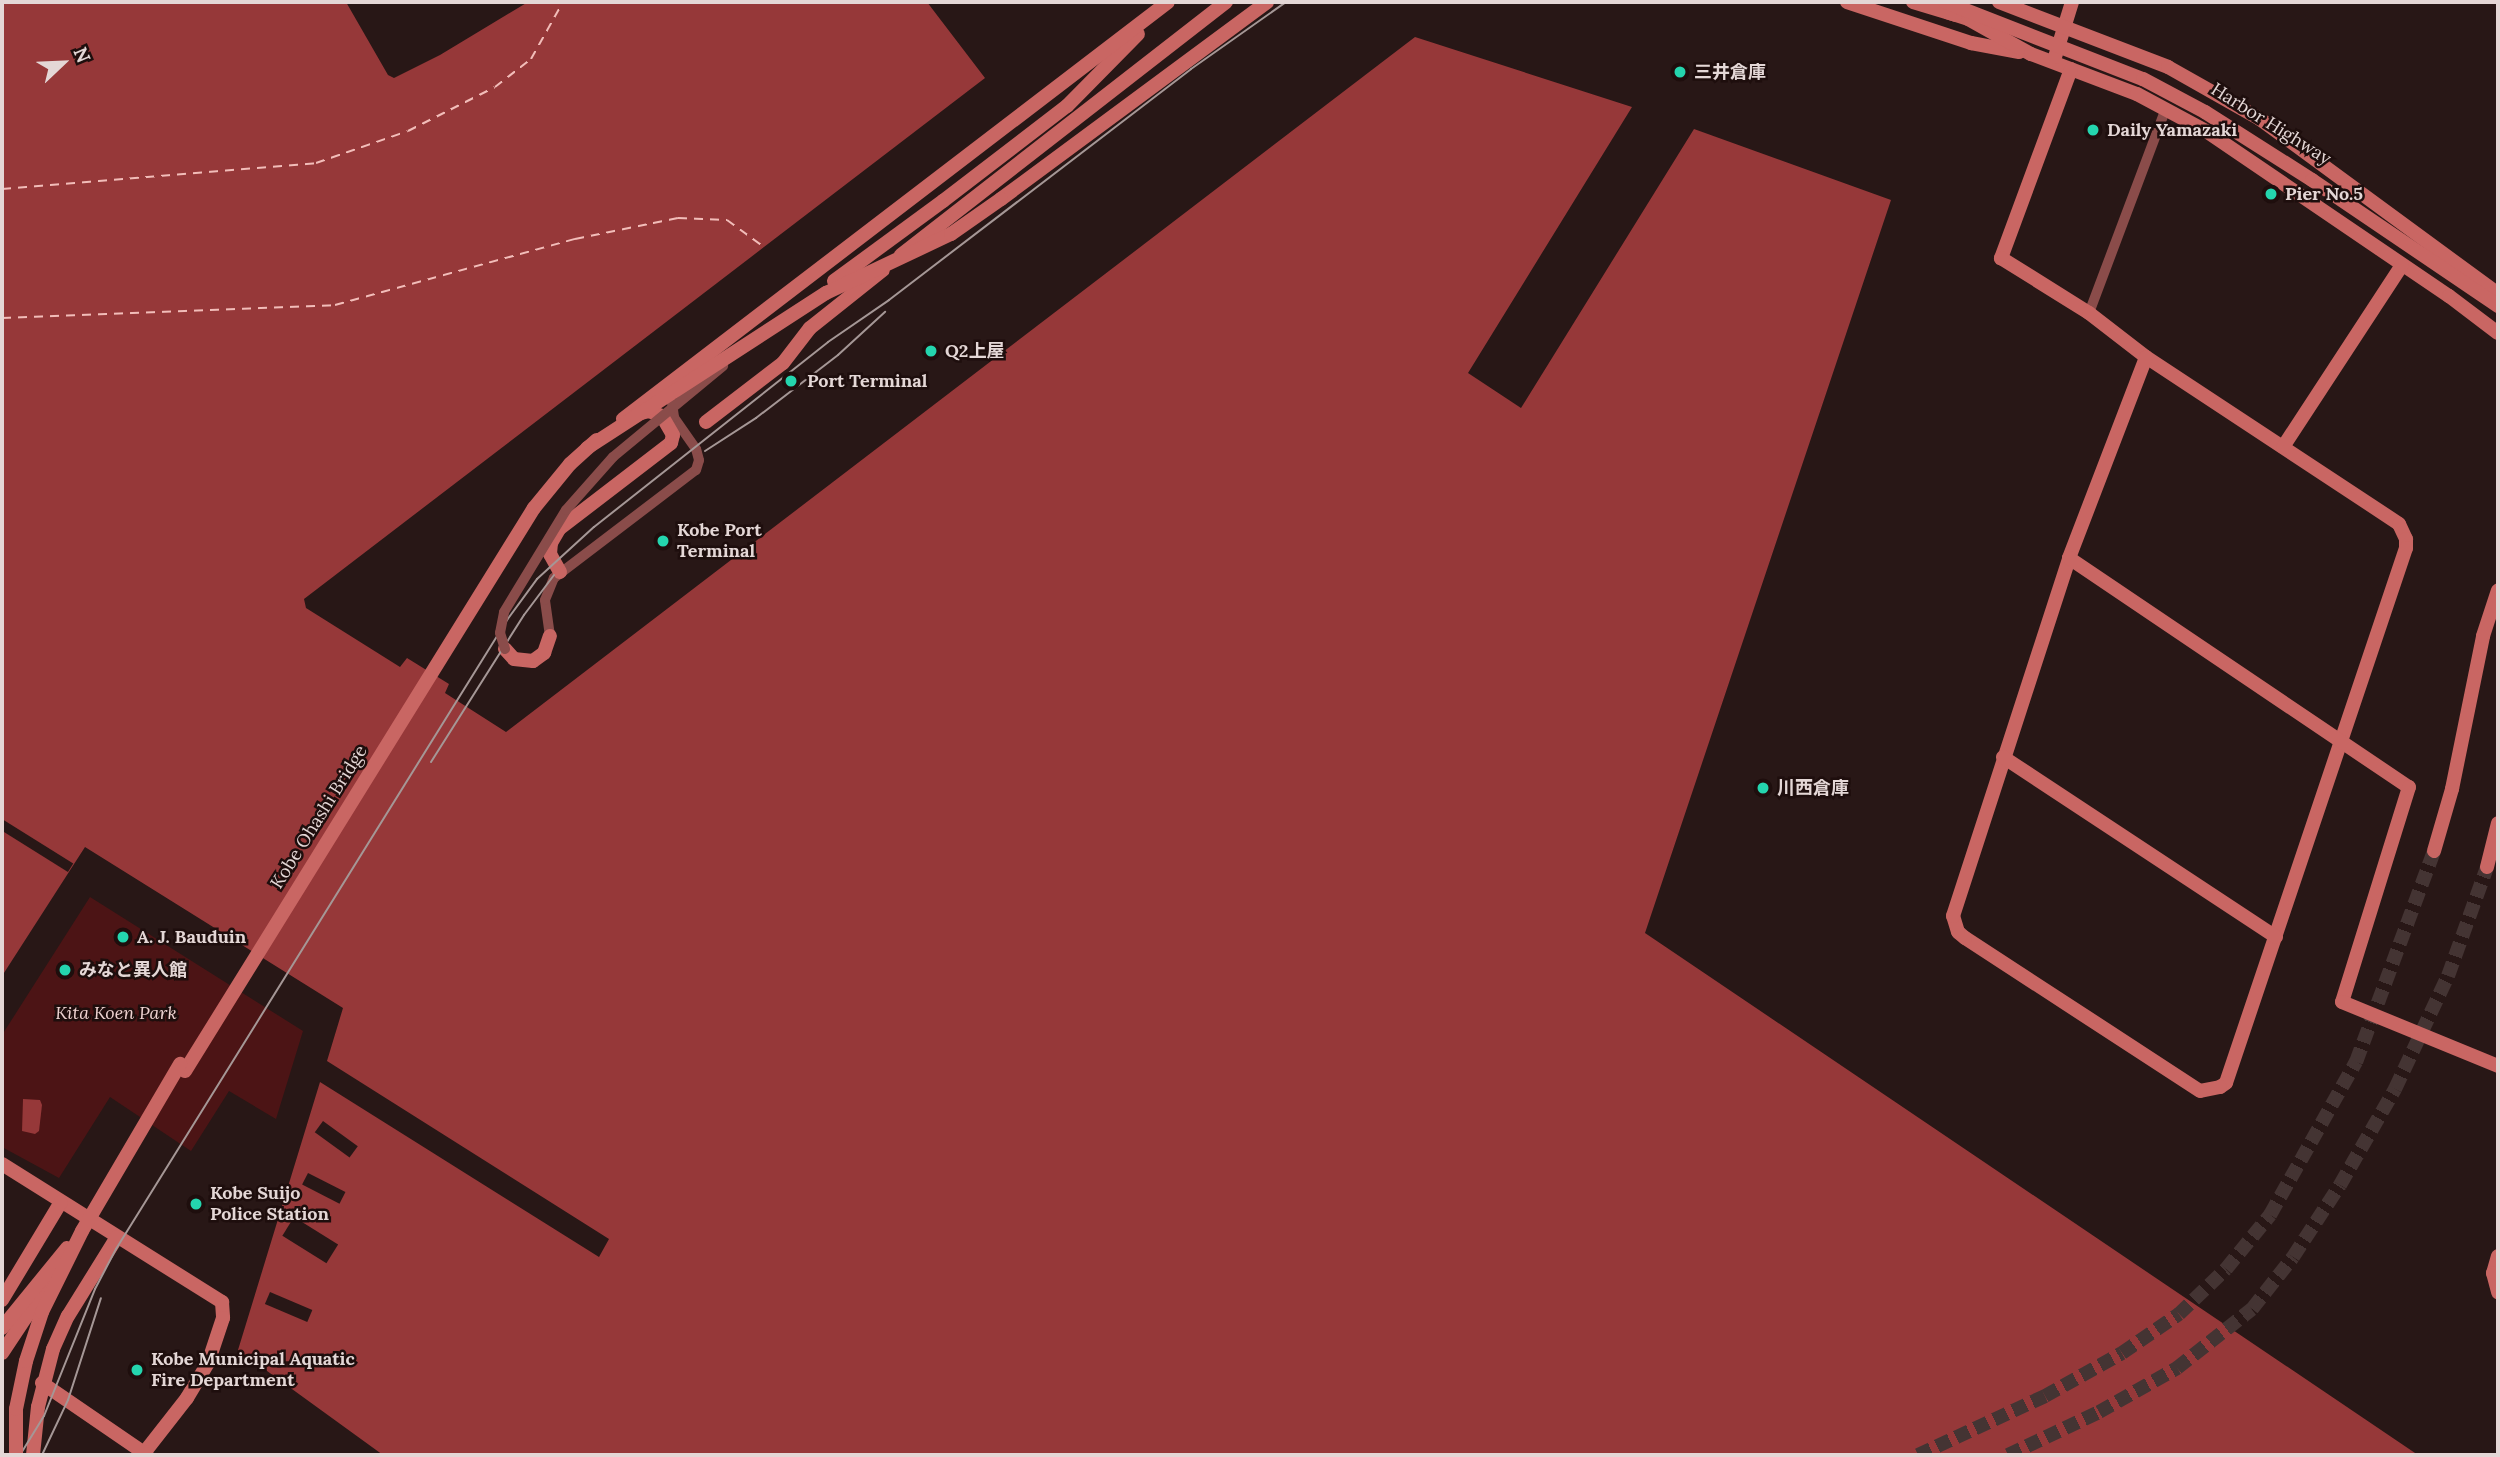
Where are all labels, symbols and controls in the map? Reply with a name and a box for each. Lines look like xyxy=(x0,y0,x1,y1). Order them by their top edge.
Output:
north arrow xyxy=(28,28,98,98)
text: N xyxy=(68,43,96,66)
place label: 三井倉庫 xyxy=(1694,61,1766,83)
marker: 三井倉庫 xyxy=(1672,64,1688,80)
street label: Harbor Highway xyxy=(2207,78,2335,170)
place label: Daily Yamazaki xyxy=(2107,119,2237,141)
marker: Daily Yamazaki xyxy=(2085,122,2101,138)
place label: Pier No.5 xyxy=(2285,183,2363,205)
marker: Pier No.5 xyxy=(2263,186,2279,202)
place label: Q2上屋 xyxy=(945,340,1004,362)
marker: Q2上屋 xyxy=(923,343,939,359)
place label: Port Terminal xyxy=(807,370,927,392)
marker: Port Terminal xyxy=(781,371,801,391)
place label: Kobe Port Terminal xyxy=(677,520,762,562)
marker: Kobe Port Terminal xyxy=(655,533,671,549)
street label: Kobe Ohashi Bridge xyxy=(266,741,372,893)
place label: 川西倉庫 xyxy=(1777,777,1849,799)
marker: 川西倉庫 xyxy=(1755,780,1771,796)
place label: A. J. Bauduin xyxy=(137,926,246,948)
marker: A. J. Bauduin xyxy=(115,929,131,945)
place label: みなと異人館 xyxy=(79,959,187,981)
marker: みなと異人館 xyxy=(57,962,73,978)
park label: Kita Koen Park xyxy=(55,1002,177,1024)
place label: Kobe Suijo Police Station xyxy=(210,1183,329,1226)
marker: Kobe Suijo Police Station xyxy=(188,1196,204,1212)
place label: Kobe Municipal Aquatic Fire Department xyxy=(151,1349,355,1392)
marker: Kobe Municipal Aquatic Fire Department xyxy=(129,1362,145,1378)

